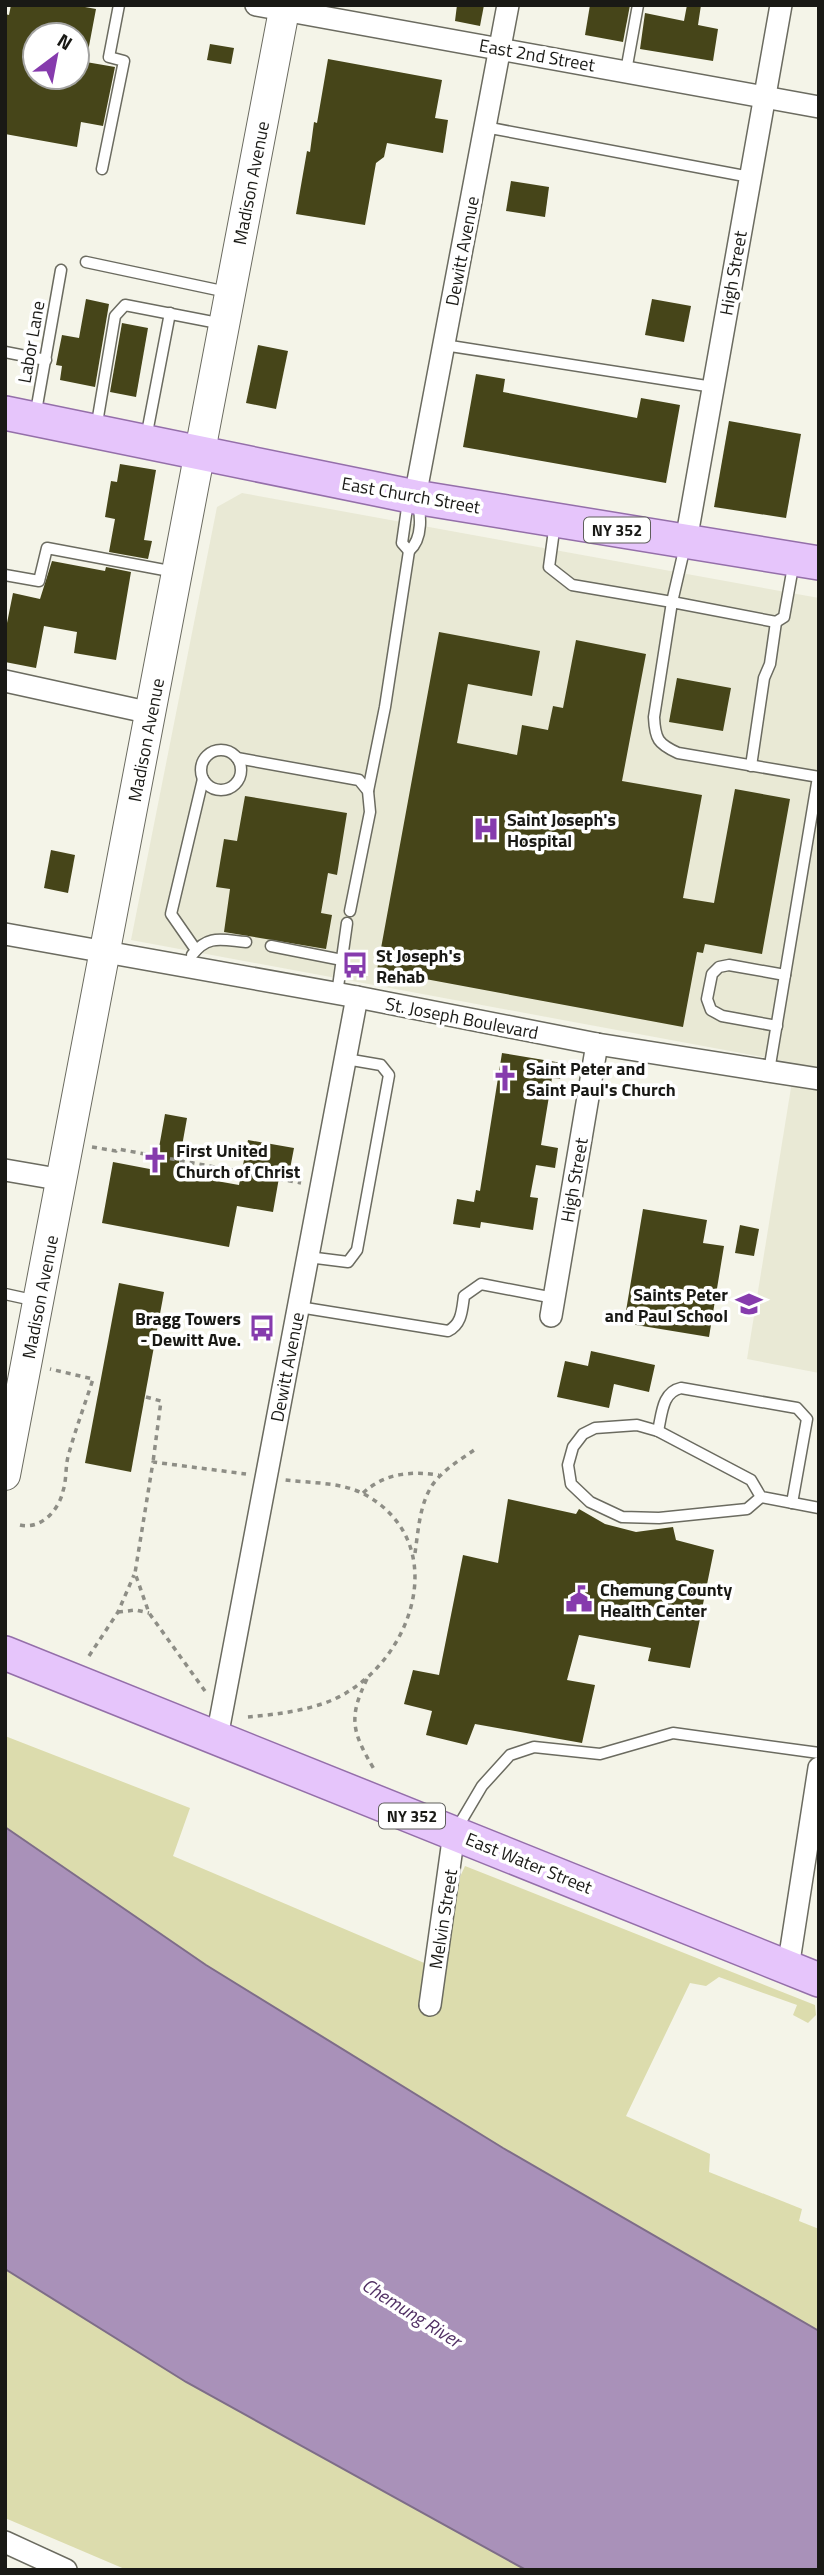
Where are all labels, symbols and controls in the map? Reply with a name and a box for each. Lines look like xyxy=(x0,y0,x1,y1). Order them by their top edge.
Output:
north arrow xyxy=(21,21,91,91)
text: N xyxy=(52,25,79,57)
street label: East 2nd Street xyxy=(477,32,598,79)
street label: Madison Avenue xyxy=(226,119,276,247)
street label: Dewitt Avenue xyxy=(438,194,486,308)
street label: High Street xyxy=(712,228,754,317)
street label: Labor Lane xyxy=(10,299,52,385)
street label: East Church Street xyxy=(339,470,483,521)
road number: NY 352 xyxy=(584,517,650,542)
street label: Madison Avenue xyxy=(121,676,171,804)
place label: Saint Joseph's Hospital xyxy=(507,806,616,854)
hospital icon: Saint Joseph's Hospital xyxy=(471,814,501,844)
place label: St Joseph's Rehab xyxy=(376,942,461,990)
bus stop icon: St Joseph's Rehab xyxy=(340,950,370,980)
street label: St. Joseph Boulevard xyxy=(383,990,541,1046)
place label: Saint Peter and Saint Paul's Church xyxy=(526,1055,676,1103)
church icon: Saint Peter and Saint Paul's Church xyxy=(490,1063,520,1093)
street label: High Street xyxy=(553,1135,595,1224)
place label: First United Church of Christ xyxy=(176,1137,301,1185)
church icon: First United Church of Christ xyxy=(140,1145,170,1175)
street label: Madison Avenue xyxy=(15,1233,65,1361)
place label: Saints Peter and Paul School xyxy=(605,1281,728,1329)
school or university icon: Saints Peter and Paul School xyxy=(734,1289,764,1319)
place label: Bragg Towers - Dewitt Ave. xyxy=(135,1305,241,1353)
street label: Dewitt Avenue xyxy=(263,1310,311,1424)
bus stop icon: Bragg Towers - Dewitt Ave. xyxy=(247,1313,277,1343)
place label: Chemung County Health Center xyxy=(600,1576,732,1624)
public building icon: Chemung County Health Center xyxy=(564,1584,594,1614)
road number: NY 352 xyxy=(379,1804,445,1828)
street label: East Water Street xyxy=(462,1825,597,1901)
street label: Melvin Street xyxy=(422,1866,464,1971)
water label: Chemung River xyxy=(357,2270,469,2355)

